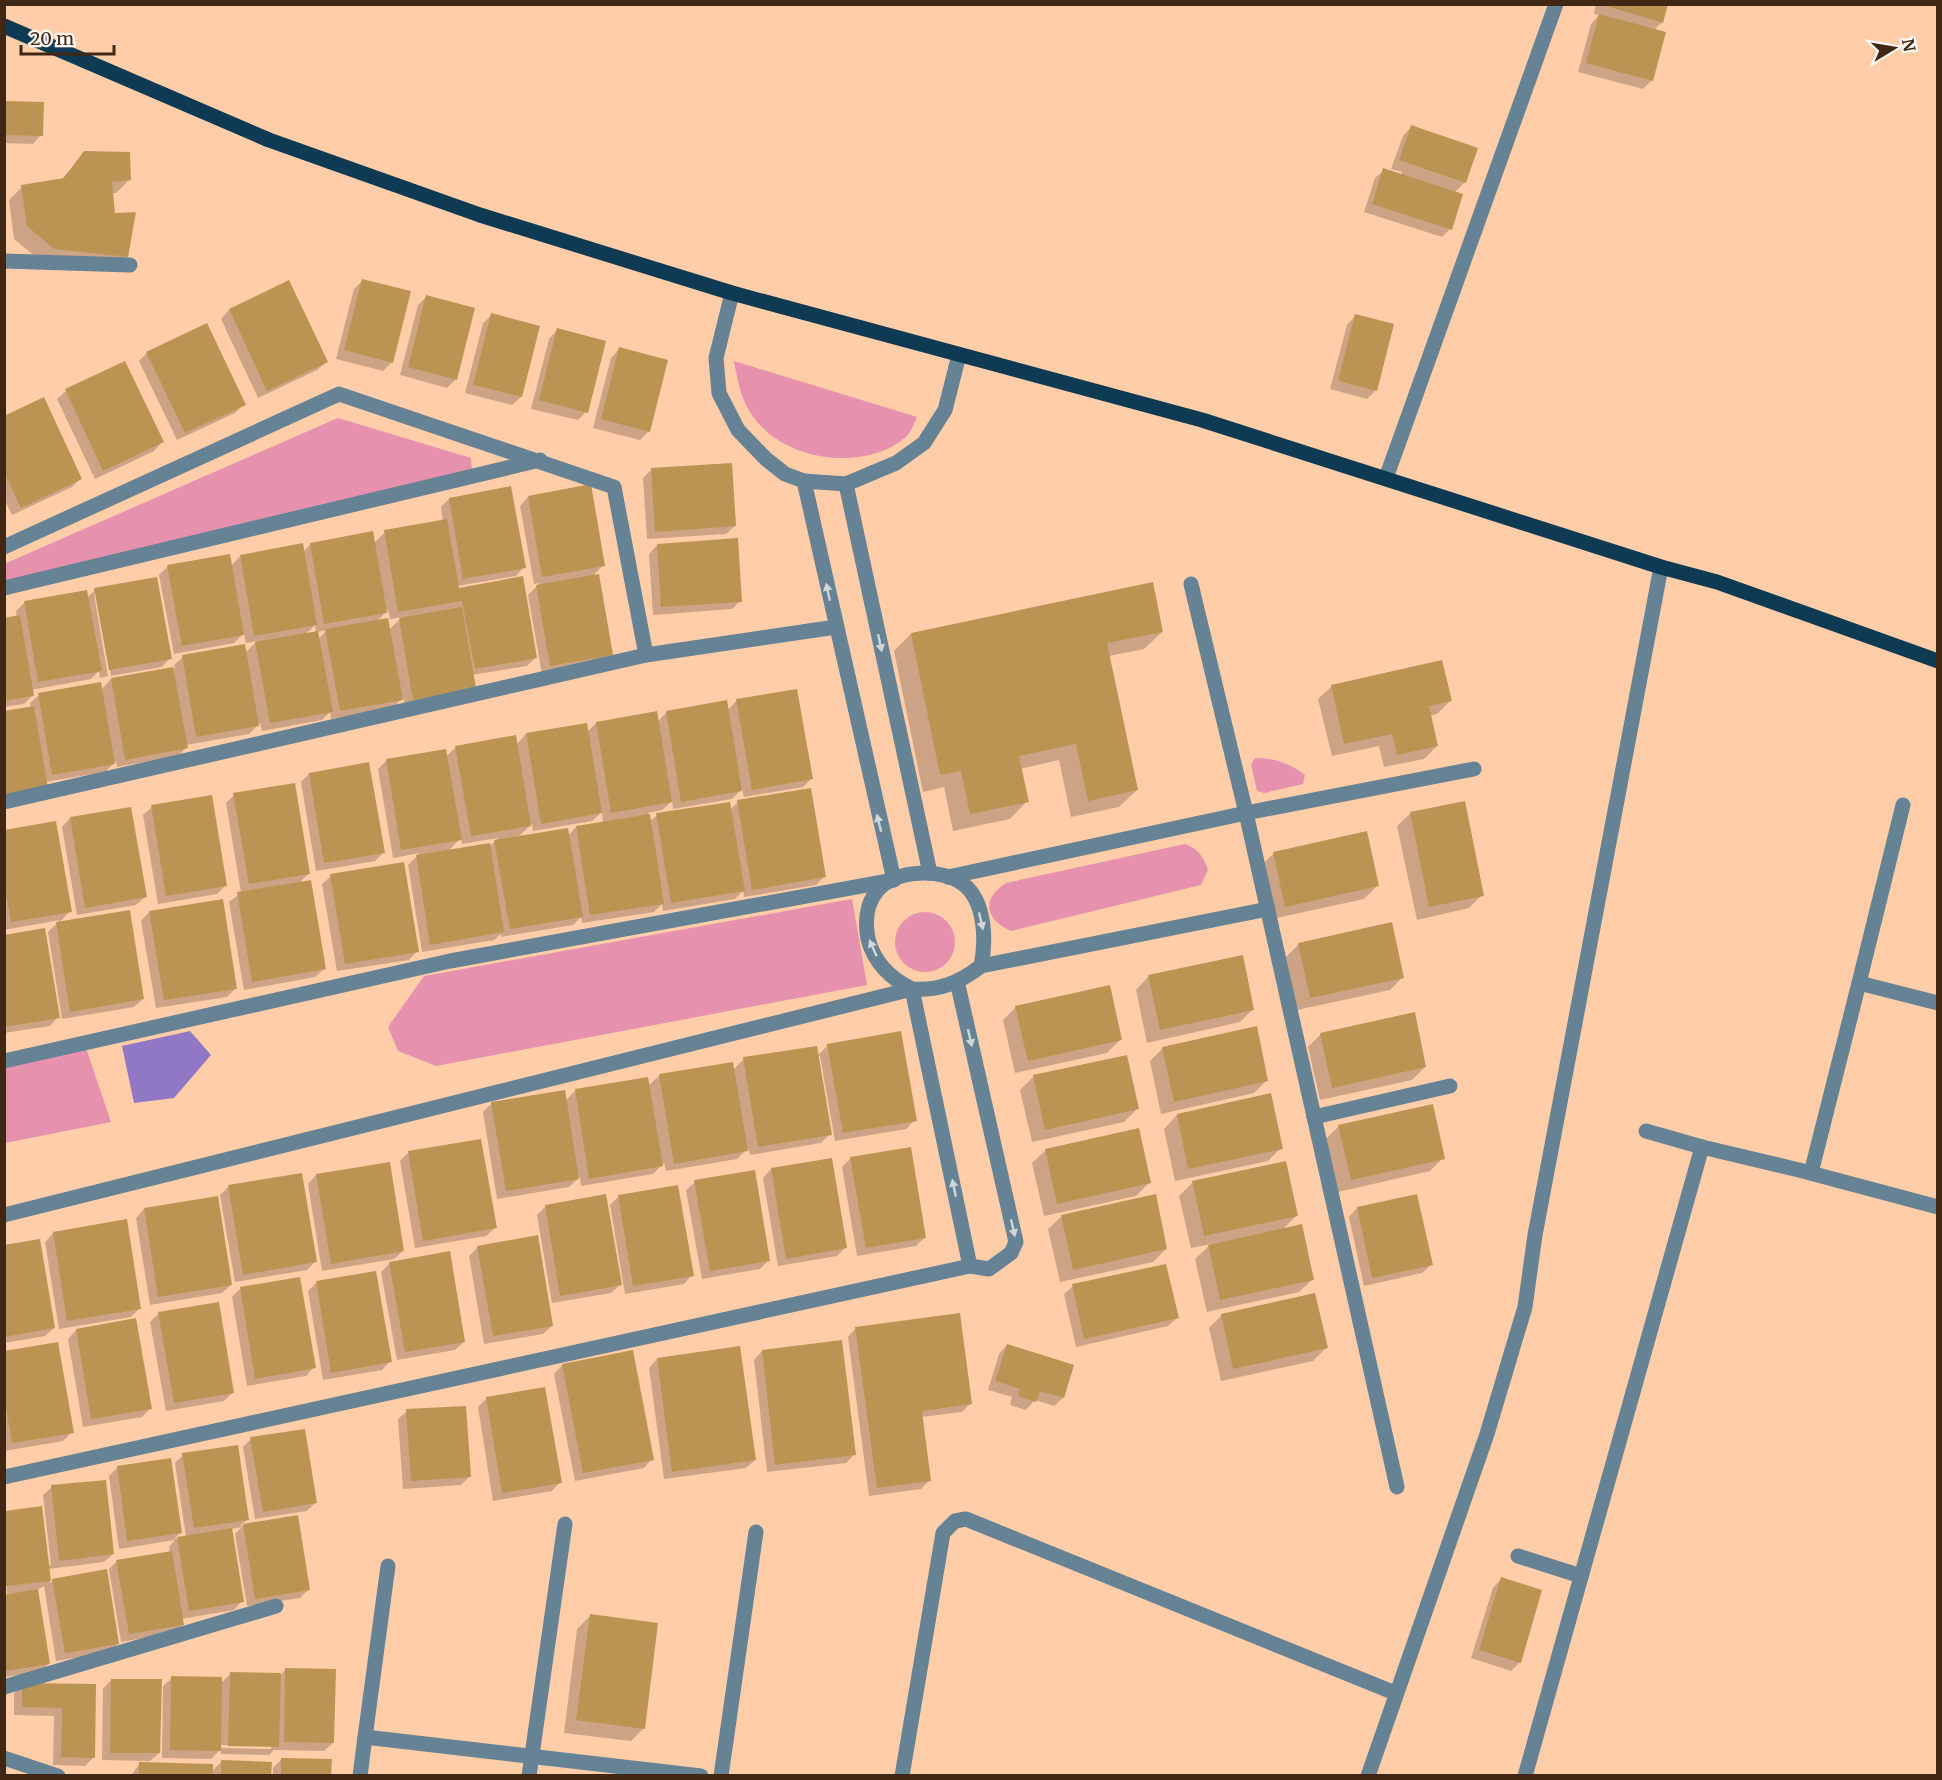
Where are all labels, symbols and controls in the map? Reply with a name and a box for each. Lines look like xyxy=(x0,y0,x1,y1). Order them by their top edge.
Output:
scale bar xyxy=(21,18,114,56)
north arrow xyxy=(1864,18,1924,78)
text: 20 m xyxy=(30,27,74,50)
text: N xyxy=(1898,37,1920,54)
one-way arrow xyxy=(823,582,832,601)
one-way arrow xyxy=(876,634,885,653)
one-way arrow xyxy=(874,814,884,832)
one-way arrow xyxy=(976,911,986,930)
one-way arrow xyxy=(868,939,878,957)
one-way arrow xyxy=(966,1029,976,1047)
one-way arrow xyxy=(948,1179,958,1198)
one-way arrow xyxy=(1009,1219,1019,1238)

